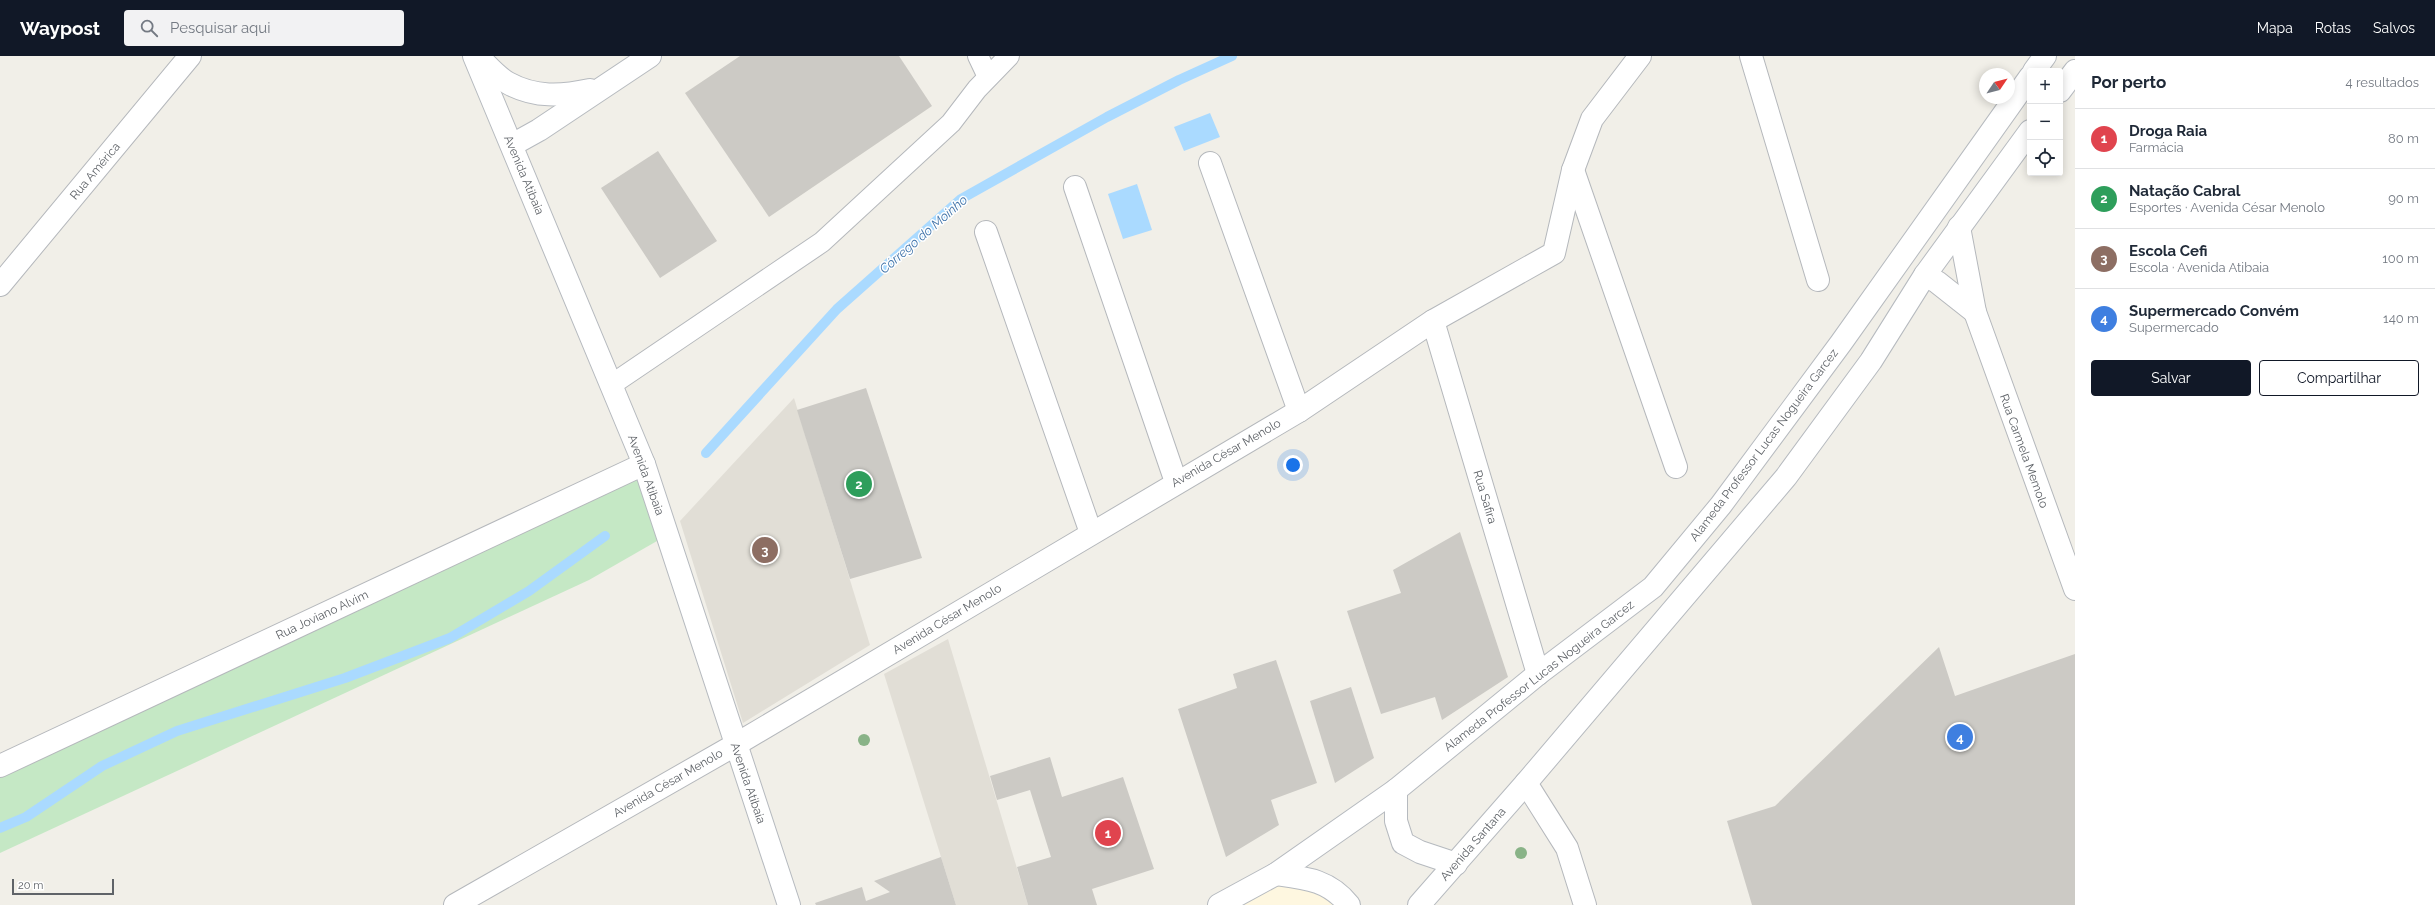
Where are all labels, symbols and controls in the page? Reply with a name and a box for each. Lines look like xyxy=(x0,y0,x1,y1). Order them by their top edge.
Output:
search box xyxy=(124,10,404,46)
text: Waypost xyxy=(20,17,100,39)
icon: search xyxy=(138,17,160,39)
text: Pesquisar aqui xyxy=(170,19,271,37)
text: Mapa xyxy=(2257,20,2293,36)
text: Rotas xyxy=(2315,20,2351,36)
text: Salvos xyxy=(2373,20,2415,36)
north arrow xyxy=(1979,68,2015,104)
map controls xyxy=(2027,68,2063,176)
button: + xyxy=(2027,68,2063,104)
text: Por perto xyxy=(2091,72,2166,92)
text: 4 resultados xyxy=(2346,75,2419,90)
button: − xyxy=(2027,104,2063,140)
text: Droga Raia xyxy=(2129,122,2207,140)
text: 1 xyxy=(2101,131,2107,146)
text: 80 m xyxy=(2388,131,2419,146)
street label: Avenida Atibaia xyxy=(501,133,547,217)
street label: Rua América xyxy=(67,140,123,202)
button: locate xyxy=(2027,140,2063,176)
text: Farmácia xyxy=(2129,140,2184,155)
text: Natação Cabral xyxy=(2129,182,2241,200)
text: 2 xyxy=(2100,191,2108,206)
text: 90 m xyxy=(2388,191,2419,206)
water label: Córrego do Moinho xyxy=(876,192,970,277)
text: Esportes · Avenida César Menolo xyxy=(2129,200,2325,215)
text: Escola Cefi xyxy=(2129,242,2208,260)
text: 3 xyxy=(2100,251,2108,266)
text: 100 m xyxy=(2382,251,2419,266)
text: Escola · Avenida Atibaia xyxy=(2129,260,2269,275)
text: Supermercado Convém xyxy=(2129,302,2299,320)
text: 4 xyxy=(2100,311,2108,326)
text: 140 m xyxy=(2383,311,2419,326)
text: Supermercado xyxy=(2129,320,2219,335)
street label: Alameda Professor Lucas Nogueira Garcez xyxy=(1687,346,1841,544)
button: Salvar xyxy=(2091,360,2251,396)
button: Compartilhar xyxy=(2259,360,2419,396)
street label: Rua Carmela Memolo xyxy=(1997,392,2051,510)
street label: Avenida César Menolo xyxy=(1169,416,1283,490)
street label: Avenida Atibaia xyxy=(625,433,667,517)
your location xyxy=(1283,455,1303,475)
pin: 2 xyxy=(846,469,872,499)
street label: Rua Safira xyxy=(1470,469,1500,525)
pin: 3 xyxy=(752,535,778,565)
street label: Avenida César Menolo xyxy=(890,581,1004,657)
street label: Rua Joviano Alvim xyxy=(274,587,370,643)
street label: Alameda Professor Lucas Nogueira Garcez xyxy=(1441,597,1637,754)
pin: 4 xyxy=(1947,722,1973,752)
street label: Avenida Atibaia xyxy=(728,741,768,825)
street label: Avenida César Menolo xyxy=(611,746,725,820)
street label: Avenida Santana xyxy=(1437,805,1509,883)
pin: 1 xyxy=(1095,818,1121,848)
scale bar xyxy=(12,877,114,896)
text: 20 m xyxy=(18,879,43,892)

